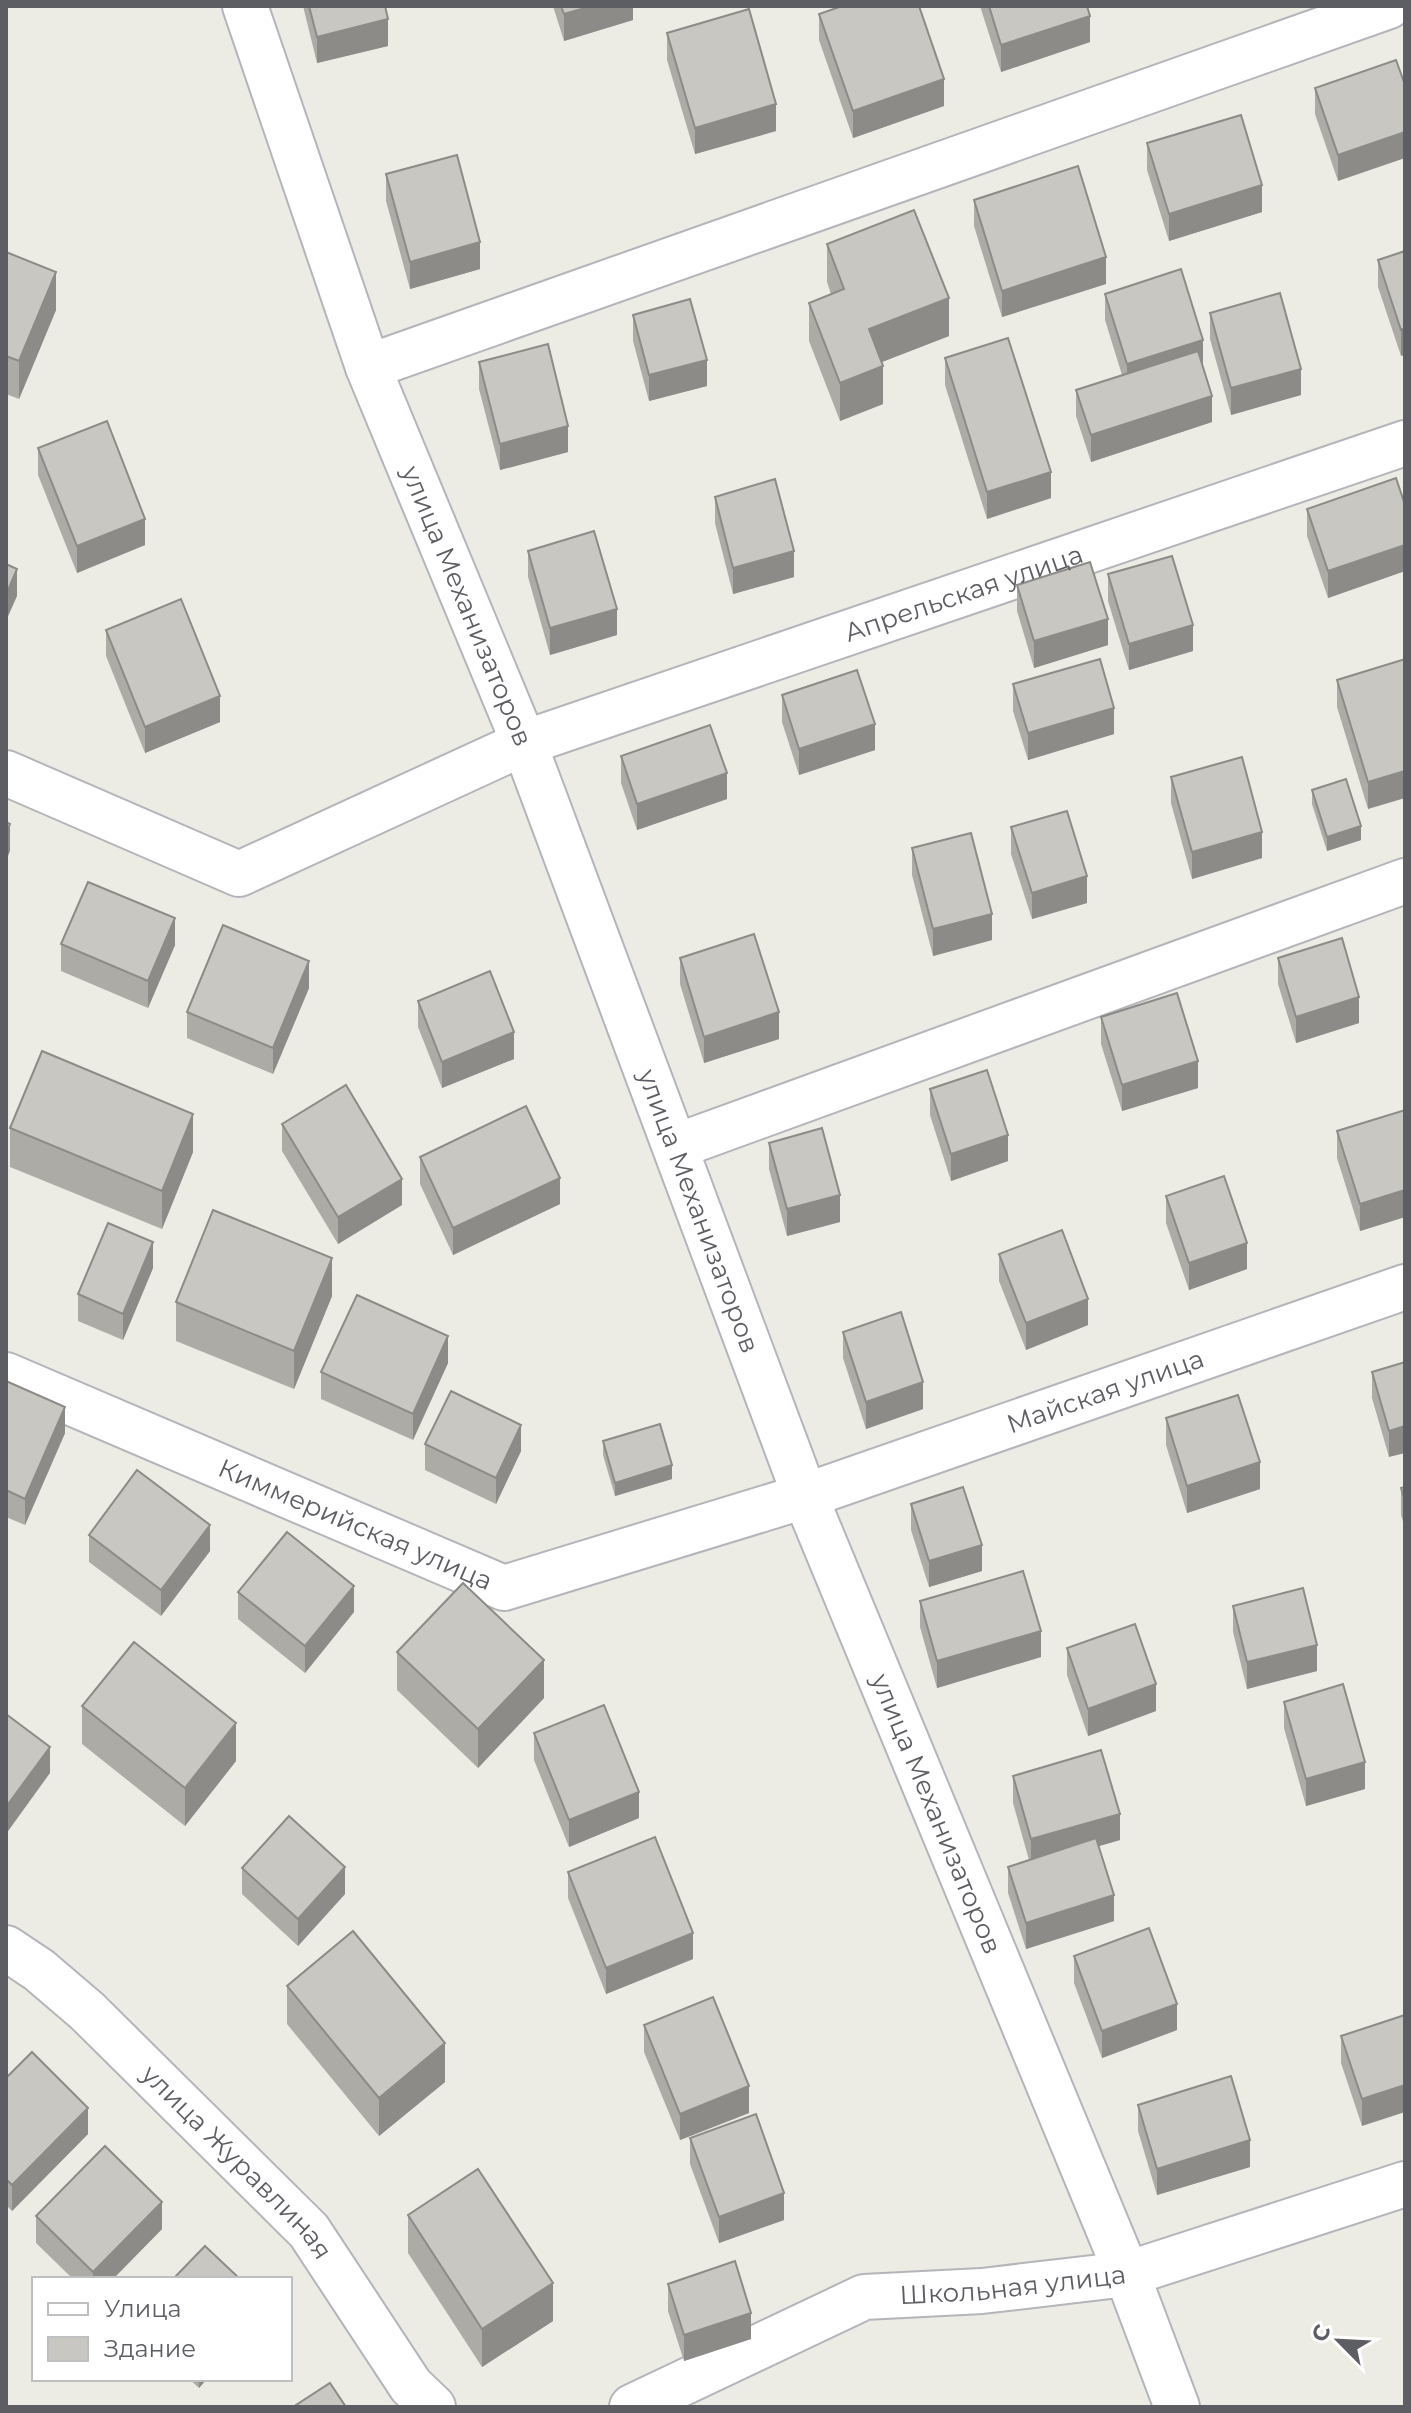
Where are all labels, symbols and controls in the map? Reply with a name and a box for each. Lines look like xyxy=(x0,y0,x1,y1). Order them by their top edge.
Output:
street label: улица Механизаторов xyxy=(394,460,539,751)
street label: Апрельская улица xyxy=(840,538,1087,649)
street label: улица Механизаторов xyxy=(631,1064,766,1357)
street label: Майская улица xyxy=(1002,1342,1208,1440)
street label: Киммерийская улица xyxy=(213,1452,497,1597)
street label: улица Механизаторов xyxy=(864,1668,1009,1959)
street label: улица Журавлиная xyxy=(134,2058,339,2265)
street label: Школьная улица xyxy=(899,2258,1128,2311)
legend xyxy=(32,2277,292,2381)
text: Улица xyxy=(104,2294,182,2323)
north arrow xyxy=(1299,2301,1379,2381)
text: С xyxy=(1306,2320,1337,2346)
text: Здание xyxy=(104,2334,196,2363)

